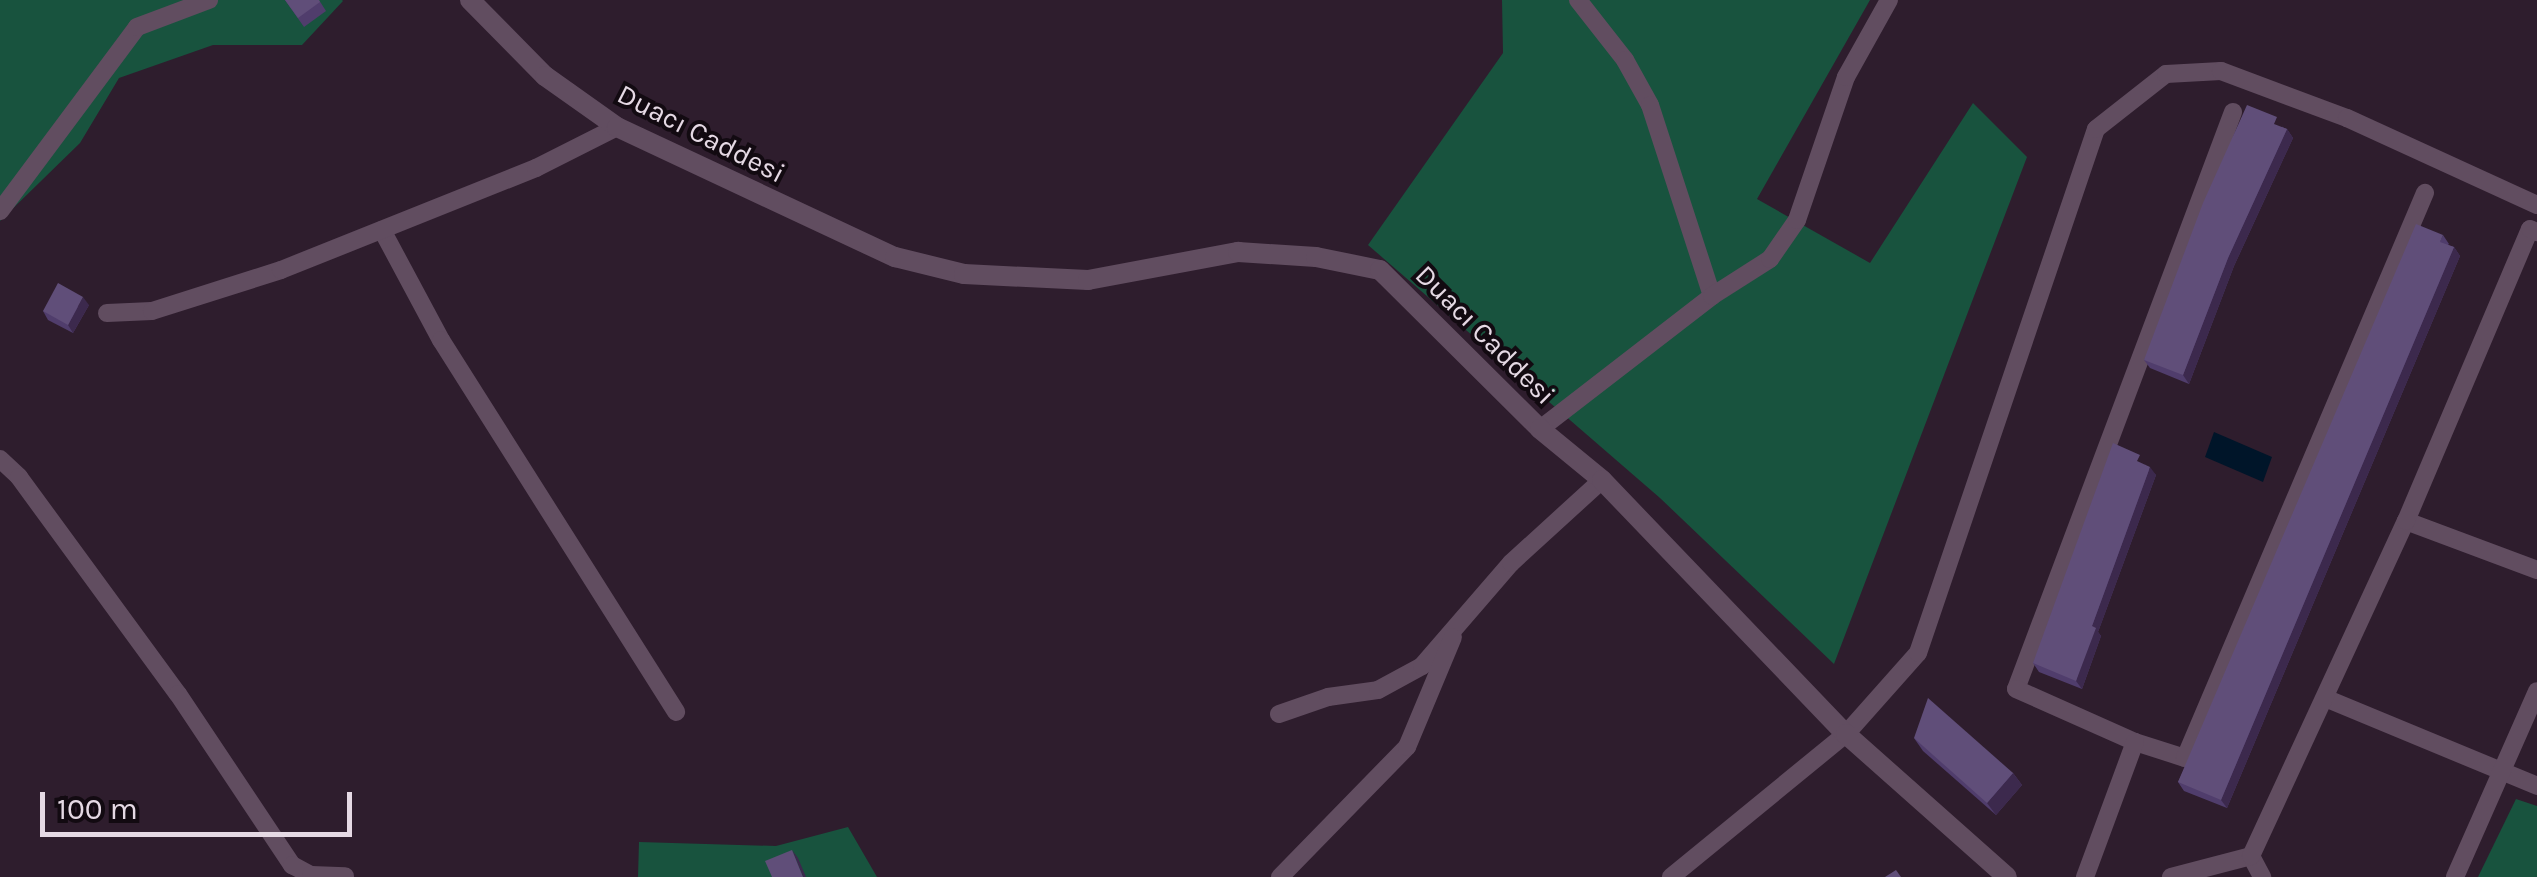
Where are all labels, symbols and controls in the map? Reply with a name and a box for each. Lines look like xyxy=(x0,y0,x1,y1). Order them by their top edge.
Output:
street label: Duacı Caddesi xyxy=(612,77,790,191)
street label: Duacı Caddesi xyxy=(1408,258,1562,412)
scale bar xyxy=(45,772,358,834)
text: 100 m xyxy=(57,791,138,827)

